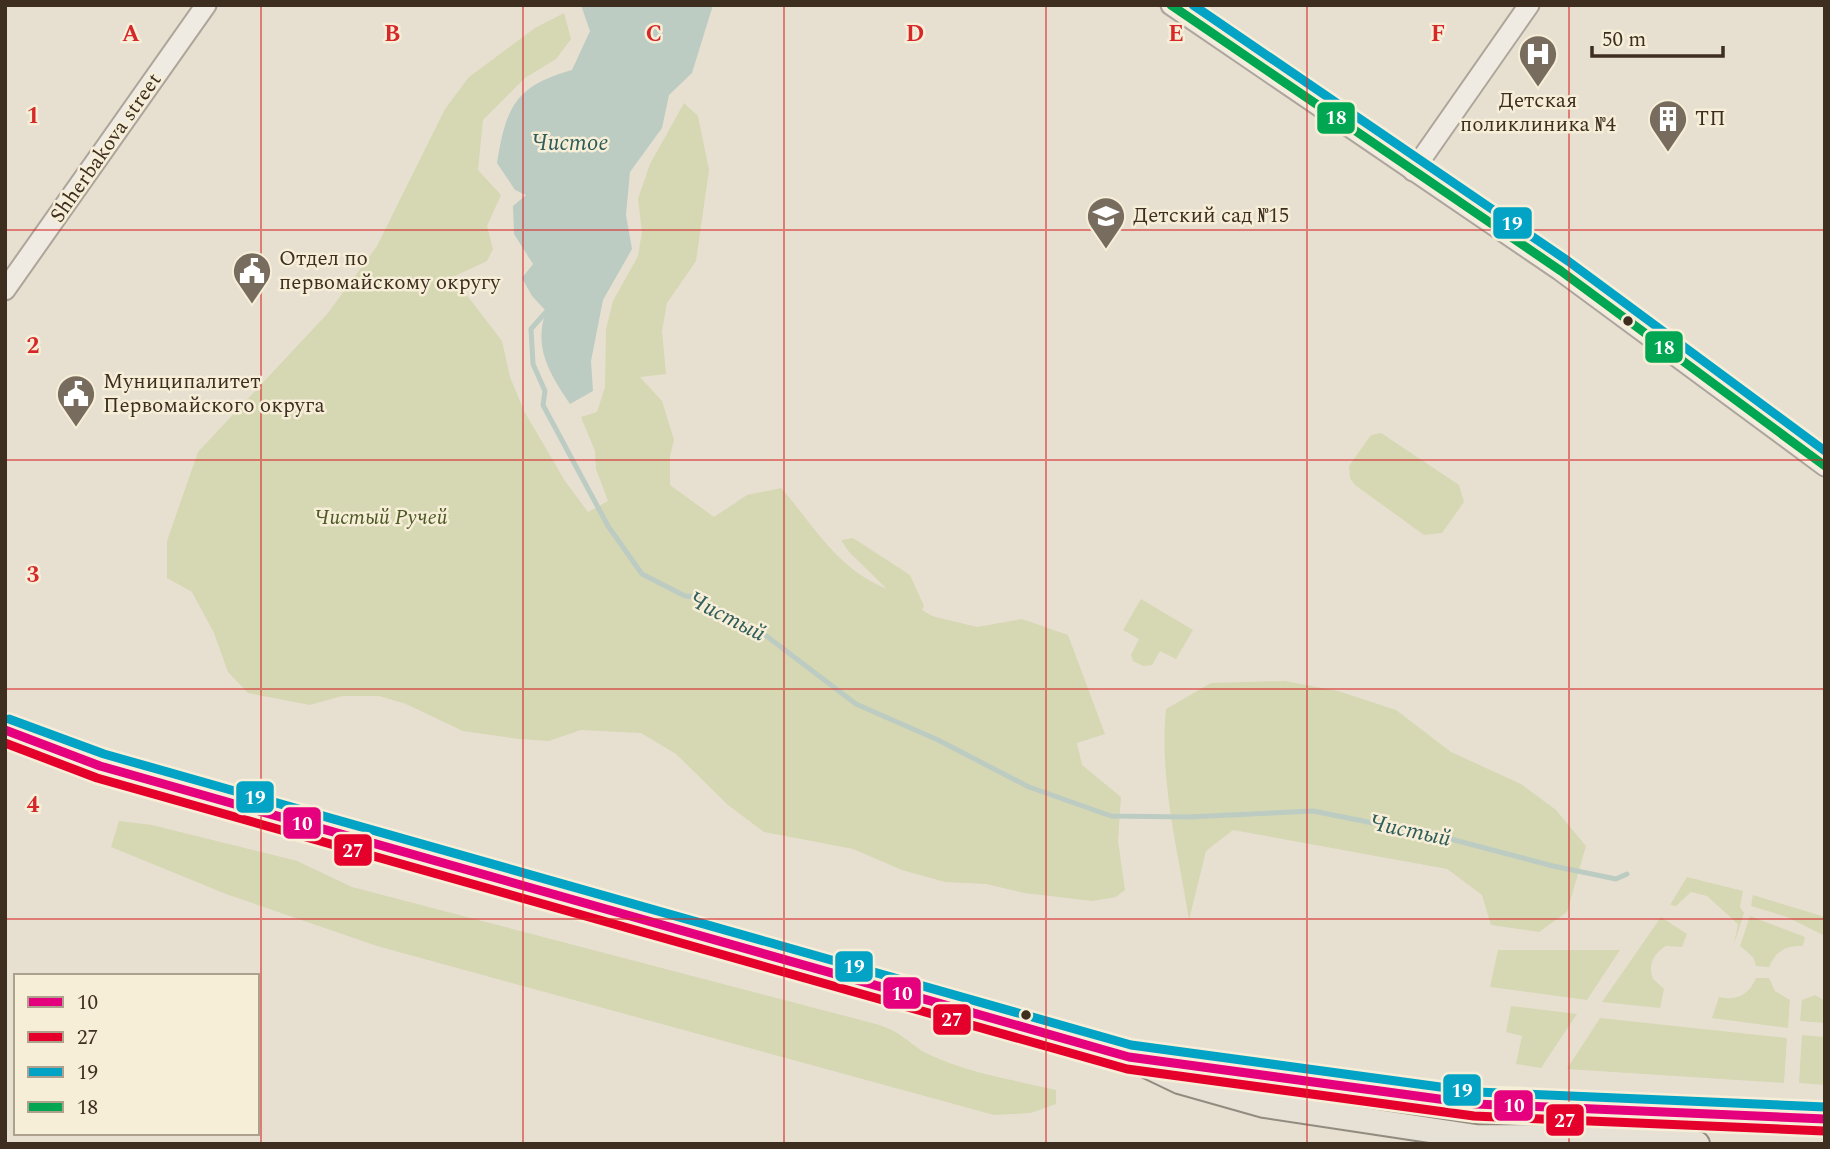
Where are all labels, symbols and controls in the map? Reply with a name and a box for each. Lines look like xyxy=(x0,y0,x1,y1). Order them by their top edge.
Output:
scale bar xyxy=(1592,14,1723,58)
text: A xyxy=(122,17,140,52)
text: B xyxy=(384,17,400,52)
text: C xyxy=(646,17,662,52)
text: D xyxy=(906,17,924,52)
text: E xyxy=(1168,17,1184,52)
text: F xyxy=(1431,17,1445,52)
text: 50 m xyxy=(1602,24,1646,56)
hospital icon: Детская поликлиника №4 xyxy=(1517,33,1559,88)
street label: Shherbakova street xyxy=(42,66,170,230)
place label: Детская поликлиника №4 xyxy=(1460,85,1617,141)
building icon: ТП xyxy=(1647,98,1689,153)
text: 1 xyxy=(27,99,39,134)
line badge: 18 xyxy=(1316,101,1356,135)
place label: ТП xyxy=(1695,103,1726,135)
text: 18 xyxy=(1325,104,1347,133)
water label: Чистое xyxy=(531,126,609,161)
school or university icon: Детский сад №15 xyxy=(1085,195,1127,250)
place label: Детский сад №15 xyxy=(1133,200,1289,232)
line badge: 19 xyxy=(1492,206,1533,240)
text: 19 xyxy=(1501,210,1523,239)
place label: Отдел по первомайскому округу xyxy=(279,243,501,299)
public building icon: Отдел по первомайскому округу xyxy=(231,250,273,305)
unlabelled marker xyxy=(1621,314,1635,328)
text: 2 xyxy=(27,329,40,364)
line badge: 18 xyxy=(1644,330,1684,364)
text: 18 xyxy=(1653,334,1675,363)
place label: Муниципалитет Первомайского округа xyxy=(103,366,325,422)
public building icon: Муниципалитет Первомайского округа xyxy=(55,373,97,428)
park label: Чистый Ручей xyxy=(314,502,448,534)
text: 3 xyxy=(27,558,40,593)
water label: Чистый xyxy=(682,583,772,651)
line badge: 19 xyxy=(235,780,275,814)
text: 19 xyxy=(244,784,266,813)
text: 4 xyxy=(27,788,40,823)
water label: Чистый xyxy=(1366,805,1454,857)
line badge: 10 xyxy=(282,806,322,840)
text: 10 xyxy=(291,810,313,839)
line badge: 27 xyxy=(333,833,373,867)
text: 27 xyxy=(342,837,364,866)
line badge: 19 xyxy=(834,950,874,983)
text: 19 xyxy=(843,953,865,982)
legend xyxy=(14,974,259,1135)
line badge: 10 xyxy=(882,976,922,1010)
text: 10 xyxy=(891,980,913,1009)
text: 10 xyxy=(77,987,98,1019)
line badge: 27 xyxy=(932,1003,972,1036)
text: 27 xyxy=(941,1006,963,1035)
unlabelled marker xyxy=(1019,1008,1033,1022)
text: 27 xyxy=(77,1022,98,1054)
text: 19 xyxy=(77,1057,98,1089)
line badge: 19 xyxy=(1442,1073,1482,1107)
text: 19 xyxy=(1451,1077,1473,1106)
line badge: 10 xyxy=(1493,1089,1534,1122)
text: 18 xyxy=(77,1092,98,1124)
text: 10 xyxy=(1503,1092,1525,1121)
line badge: 27 xyxy=(1545,1103,1585,1137)
text: 27 xyxy=(1554,1107,1576,1136)

